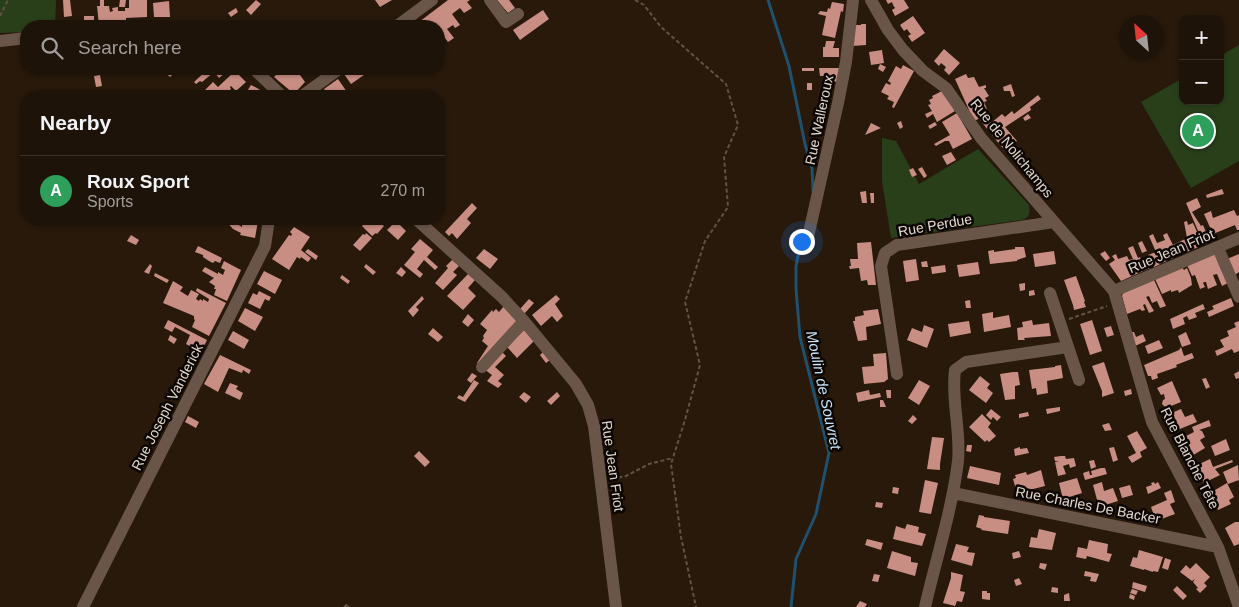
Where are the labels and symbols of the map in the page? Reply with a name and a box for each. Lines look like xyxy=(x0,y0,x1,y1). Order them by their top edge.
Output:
north arrow xyxy=(1119,15,1164,60)
street label: Rue Walleroux xyxy=(802,74,836,166)
street label: Rue de Nolichamps xyxy=(967,95,1057,201)
pin: A xyxy=(1182,112,1214,150)
street label: Rue Perdue xyxy=(897,211,973,239)
street label: Rue Jean Friot xyxy=(1126,226,1216,276)
your location xyxy=(789,229,815,255)
water label: Moulin de Souvret xyxy=(803,329,845,452)
street label: Rue Joseph Vanderick xyxy=(128,340,206,473)
street label: Rue Blanche Tête xyxy=(1157,405,1223,512)
street label: Rue Jean Friot xyxy=(599,419,627,513)
street label: Rue Charles De Backer xyxy=(1014,483,1162,527)

